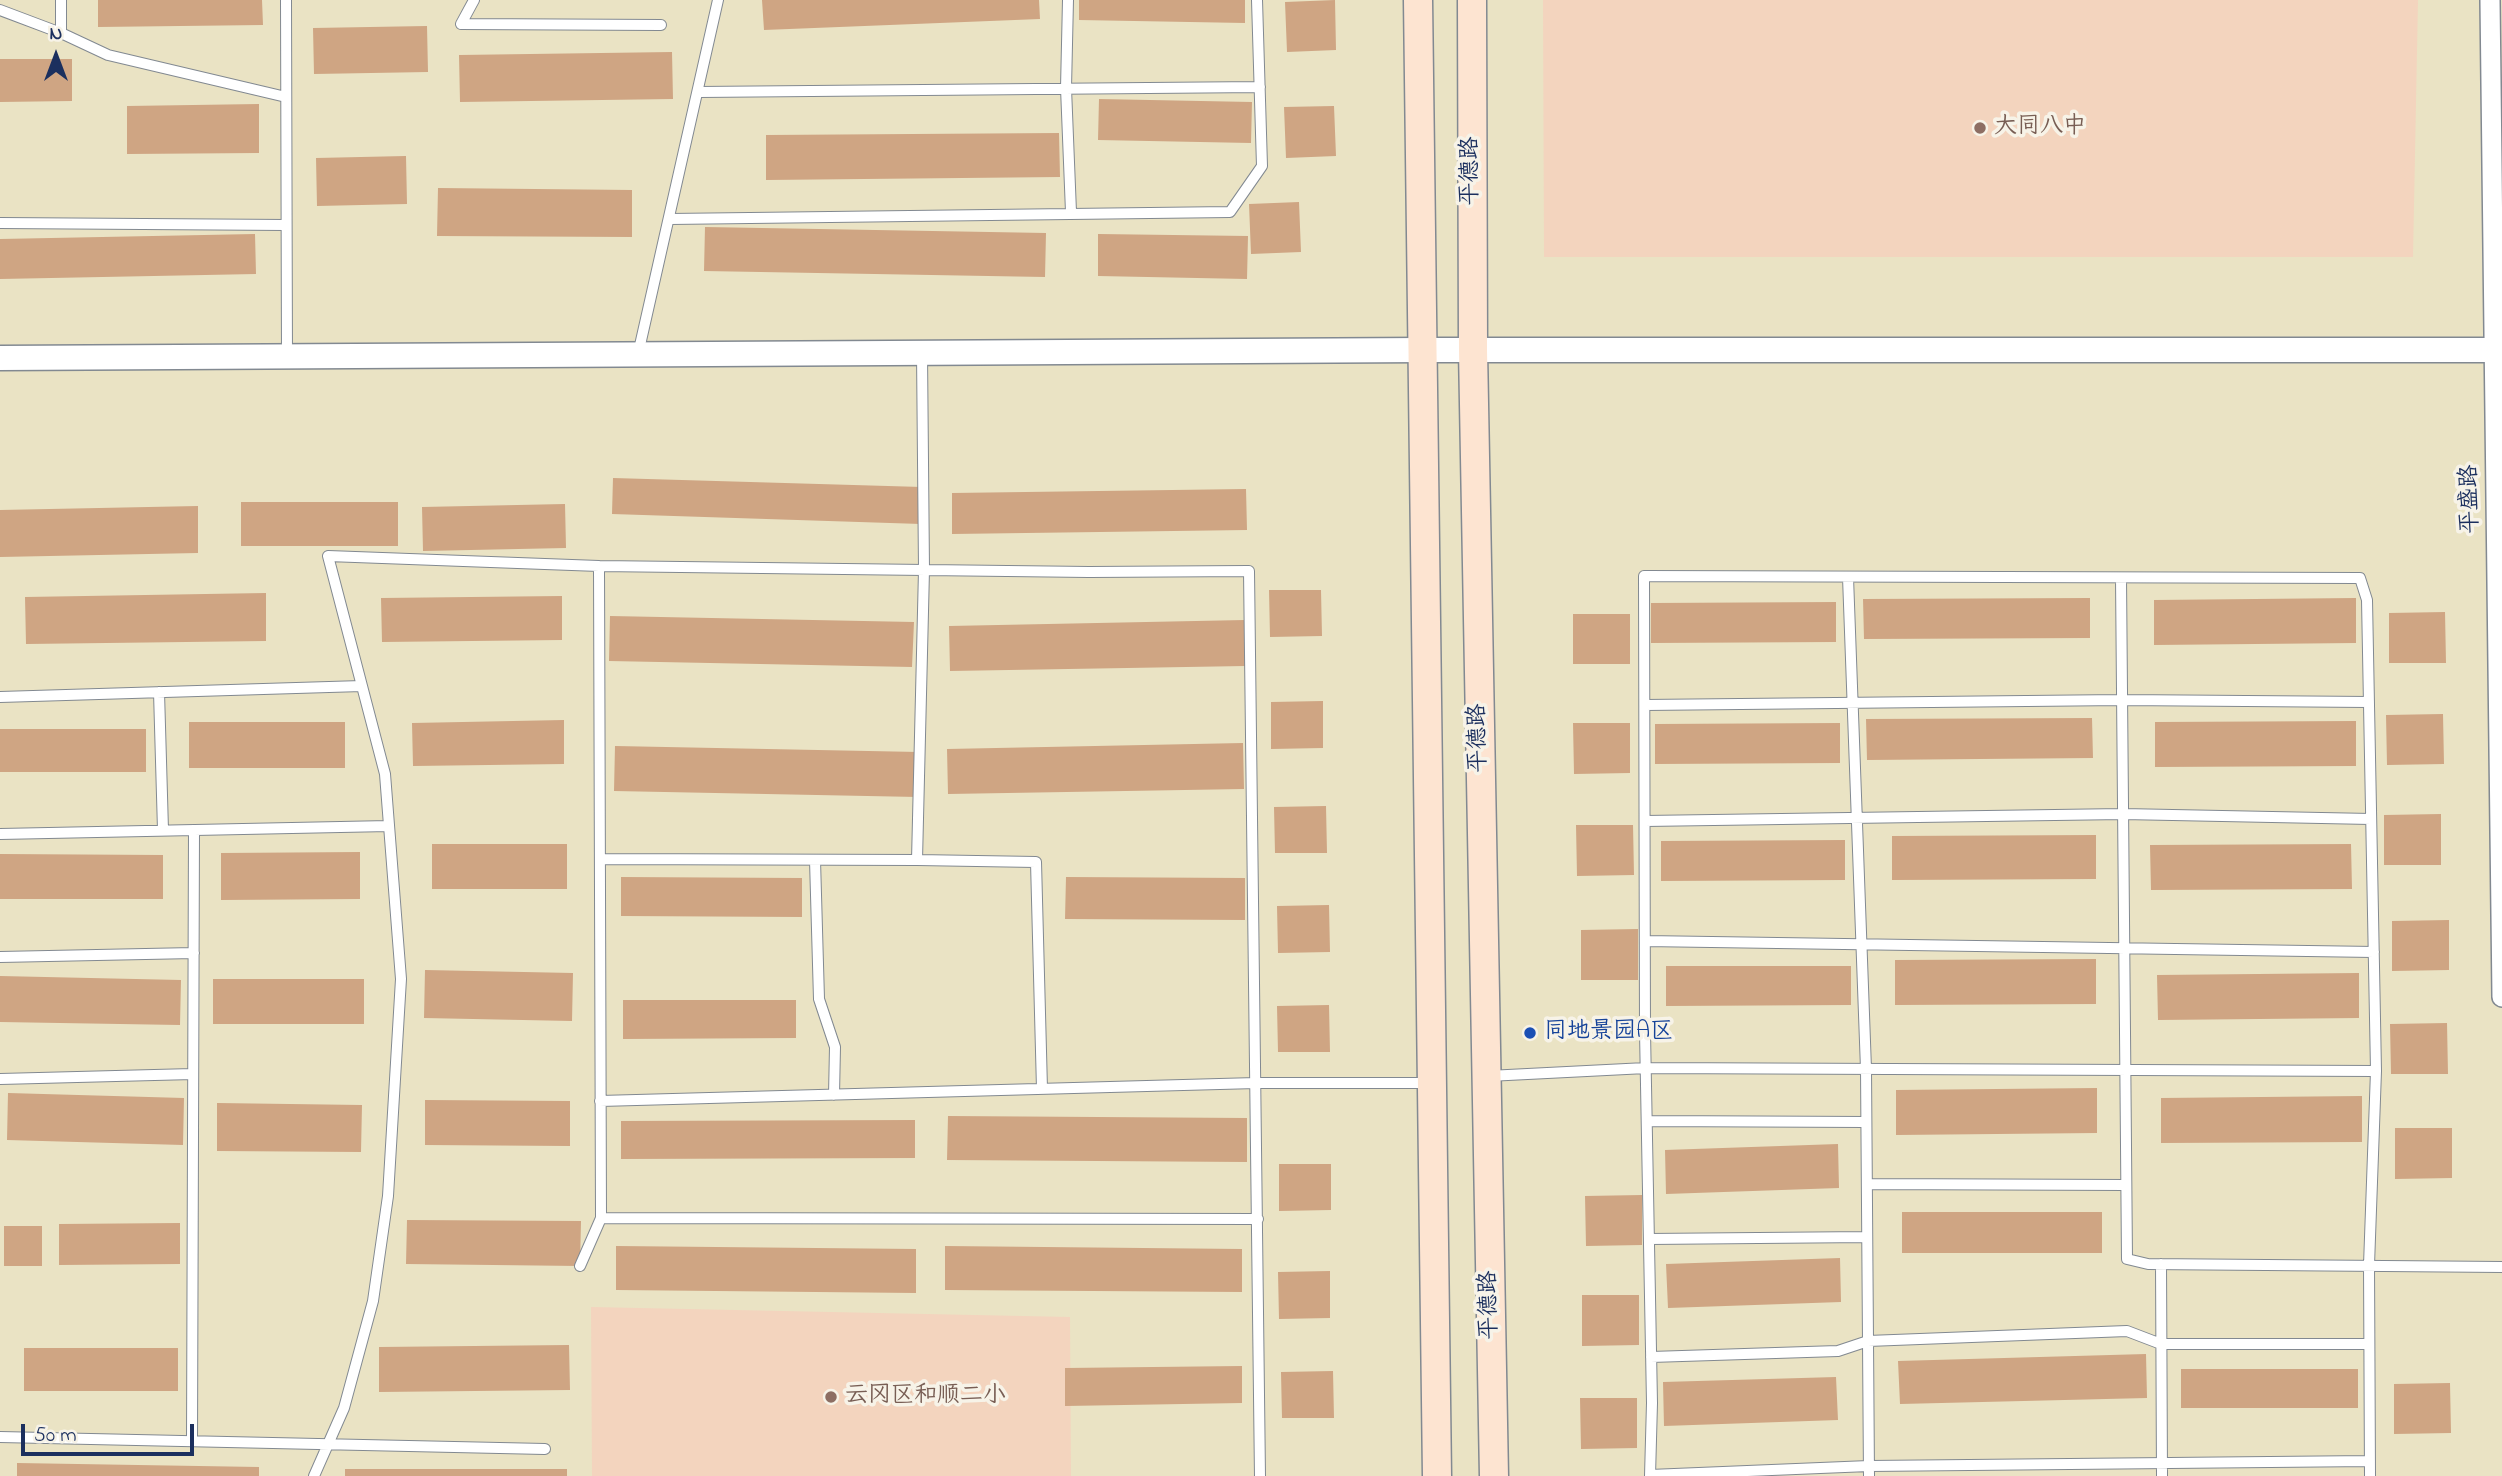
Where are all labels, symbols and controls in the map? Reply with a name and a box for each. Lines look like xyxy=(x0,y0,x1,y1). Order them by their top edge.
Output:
north arrow xyxy=(21,21,91,91)
text: N xyxy=(50,21,62,48)
place label: 大同八中 xyxy=(1994,114,2086,142)
marker: 大同八中 xyxy=(1972,120,1988,136)
street label: 平德路 xyxy=(1458,137,1486,205)
street label: 平盛路 xyxy=(2458,464,2486,534)
street label: 平德路 xyxy=(1466,703,1494,773)
place label: 同地景园A区 xyxy=(1544,1019,1673,1047)
marker: 同地景园A区 xyxy=(1522,1025,1538,1041)
street label: 平德路 xyxy=(1477,1270,1505,1340)
place label: 云冈区和顺二小 xyxy=(845,1383,1006,1411)
marker: 云冈区和顺二小 xyxy=(823,1389,839,1405)
scale bar xyxy=(24,1410,198,1454)
text: 50 m xyxy=(34,1421,77,1451)

